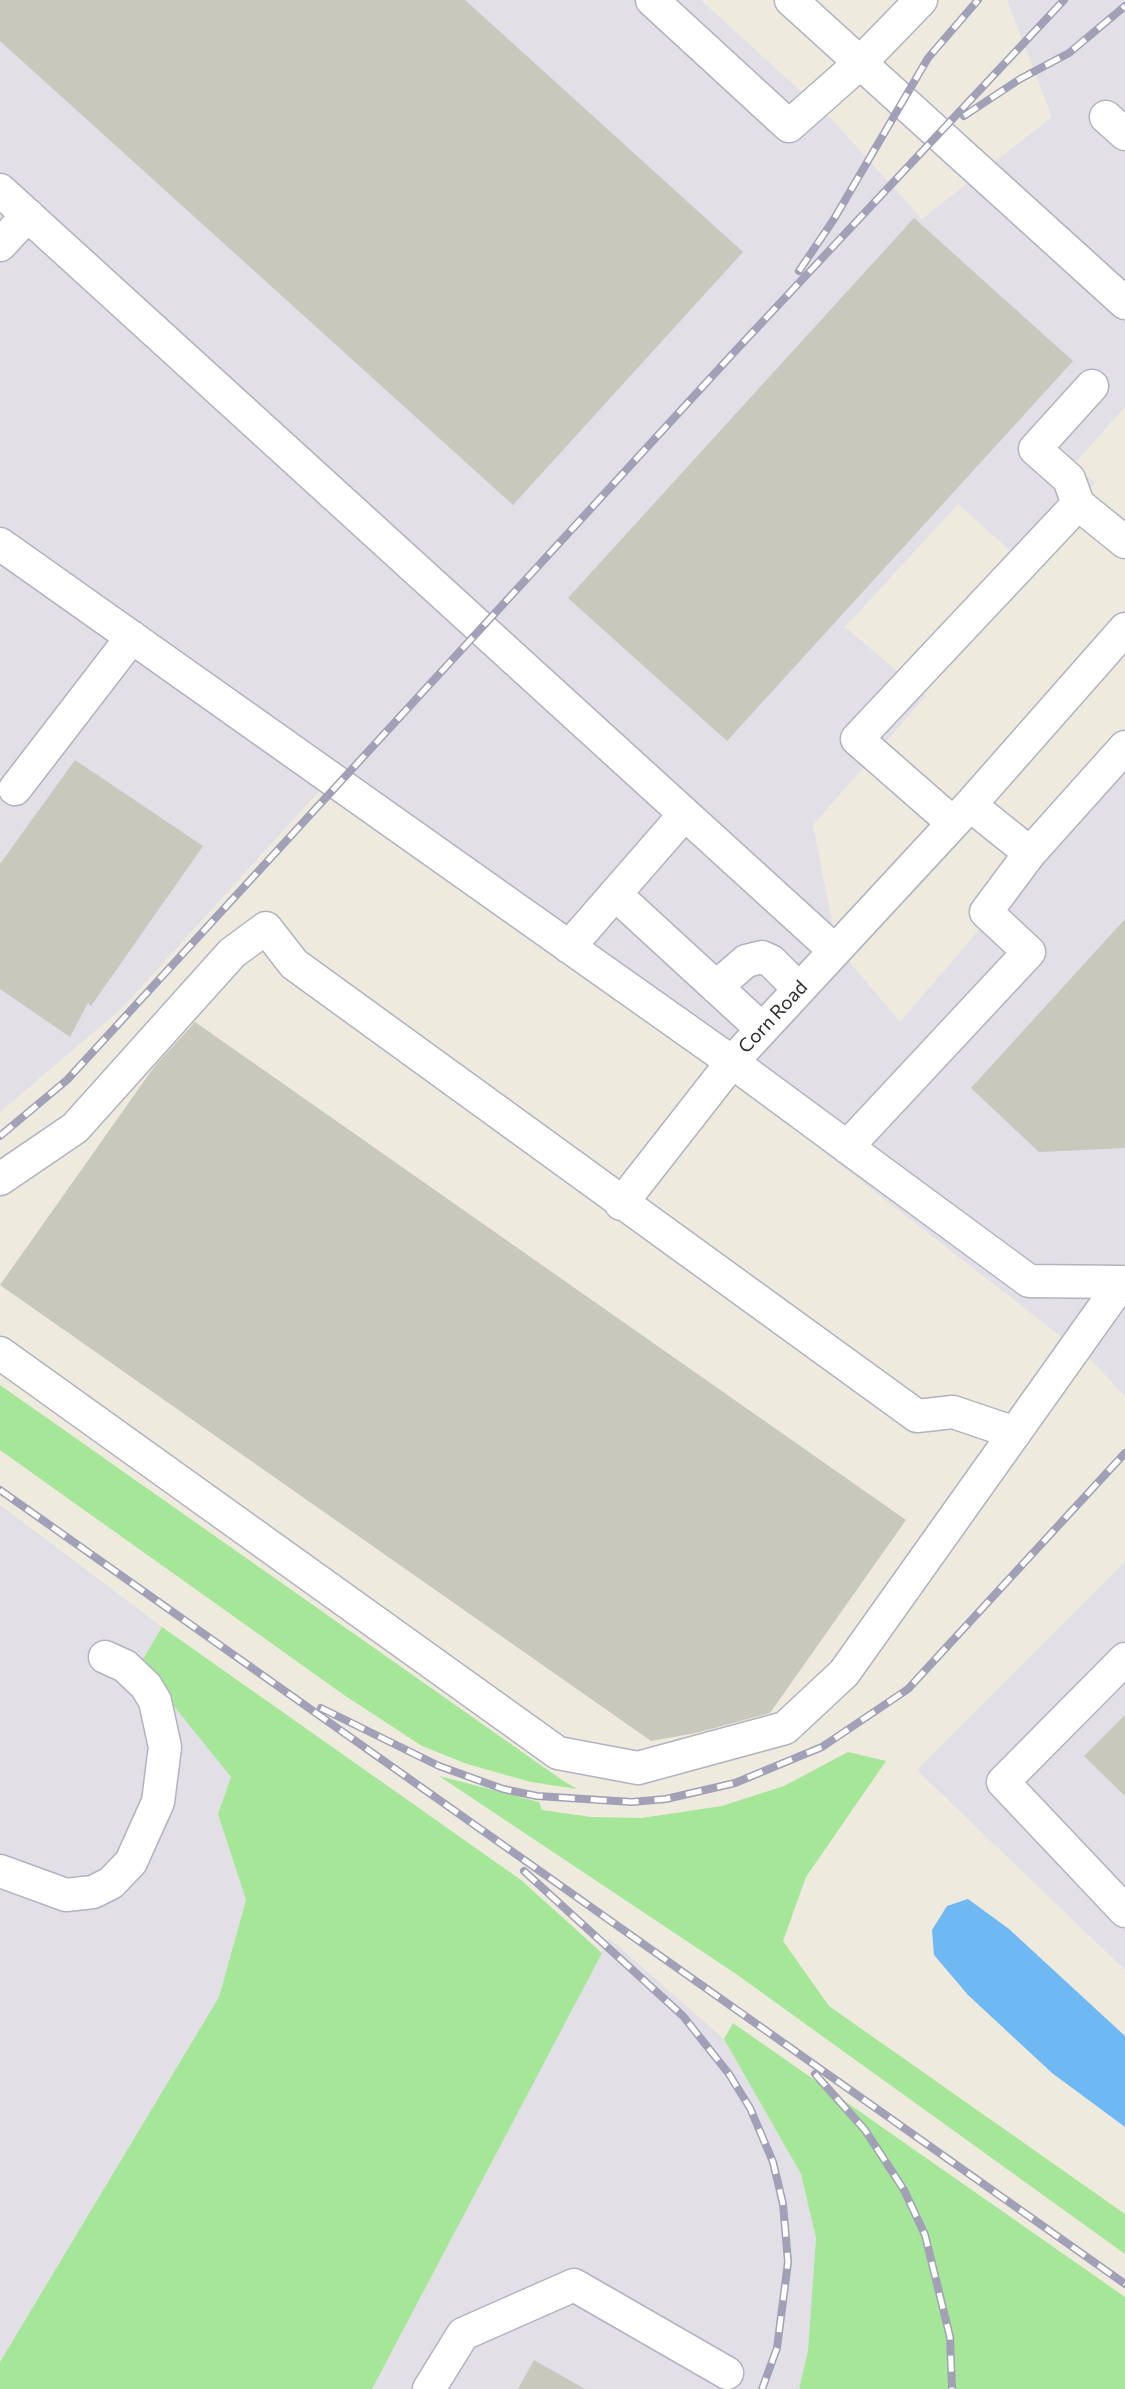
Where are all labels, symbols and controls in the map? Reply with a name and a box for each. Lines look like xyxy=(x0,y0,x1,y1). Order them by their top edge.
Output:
street label: Corn Road xyxy=(734,976,812,1058)

